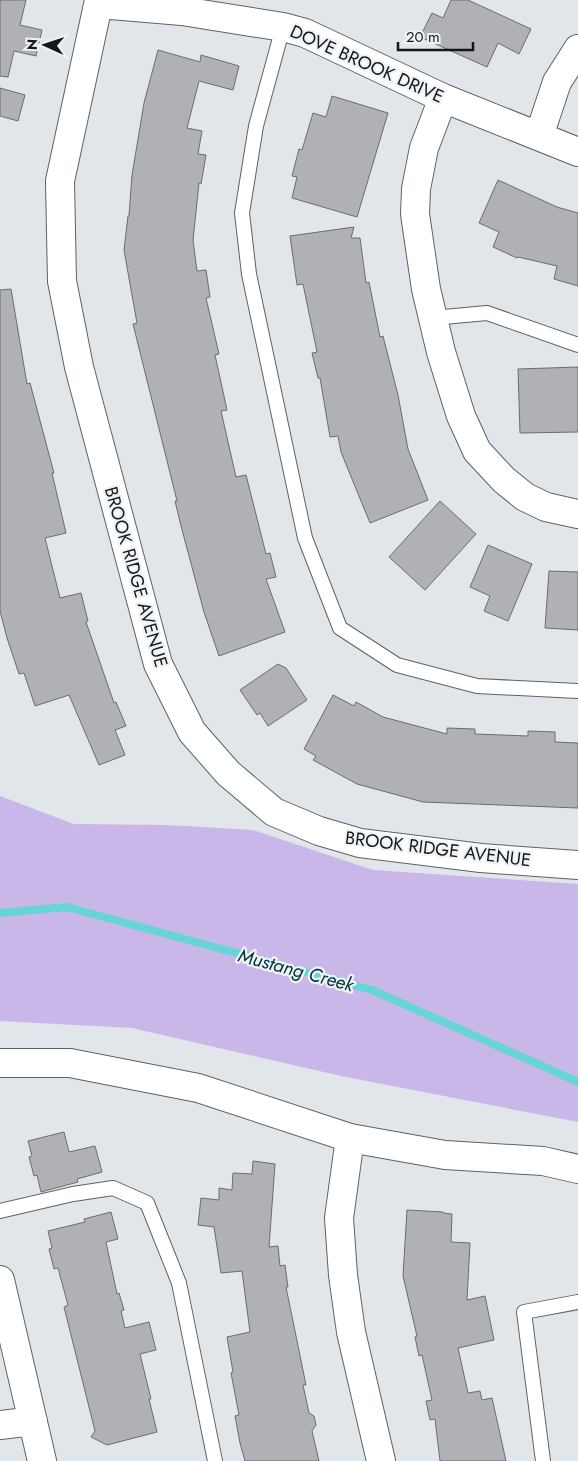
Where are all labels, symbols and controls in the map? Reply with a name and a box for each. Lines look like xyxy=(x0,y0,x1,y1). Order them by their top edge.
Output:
street label: DOVE BROOK DRIVE xyxy=(286,18,448,110)
north arrow xyxy=(20,20,70,70)
scale bar xyxy=(398,20,473,52)
text: 20 m xyxy=(406,26,440,48)
text: N xyxy=(22,38,42,50)
street label: BROOK RIDGE AVENUE xyxy=(98,483,174,671)
street label: BROOK RIDGE AVENUE xyxy=(344,825,532,873)
water label: Mustang Creek xyxy=(235,942,358,999)

